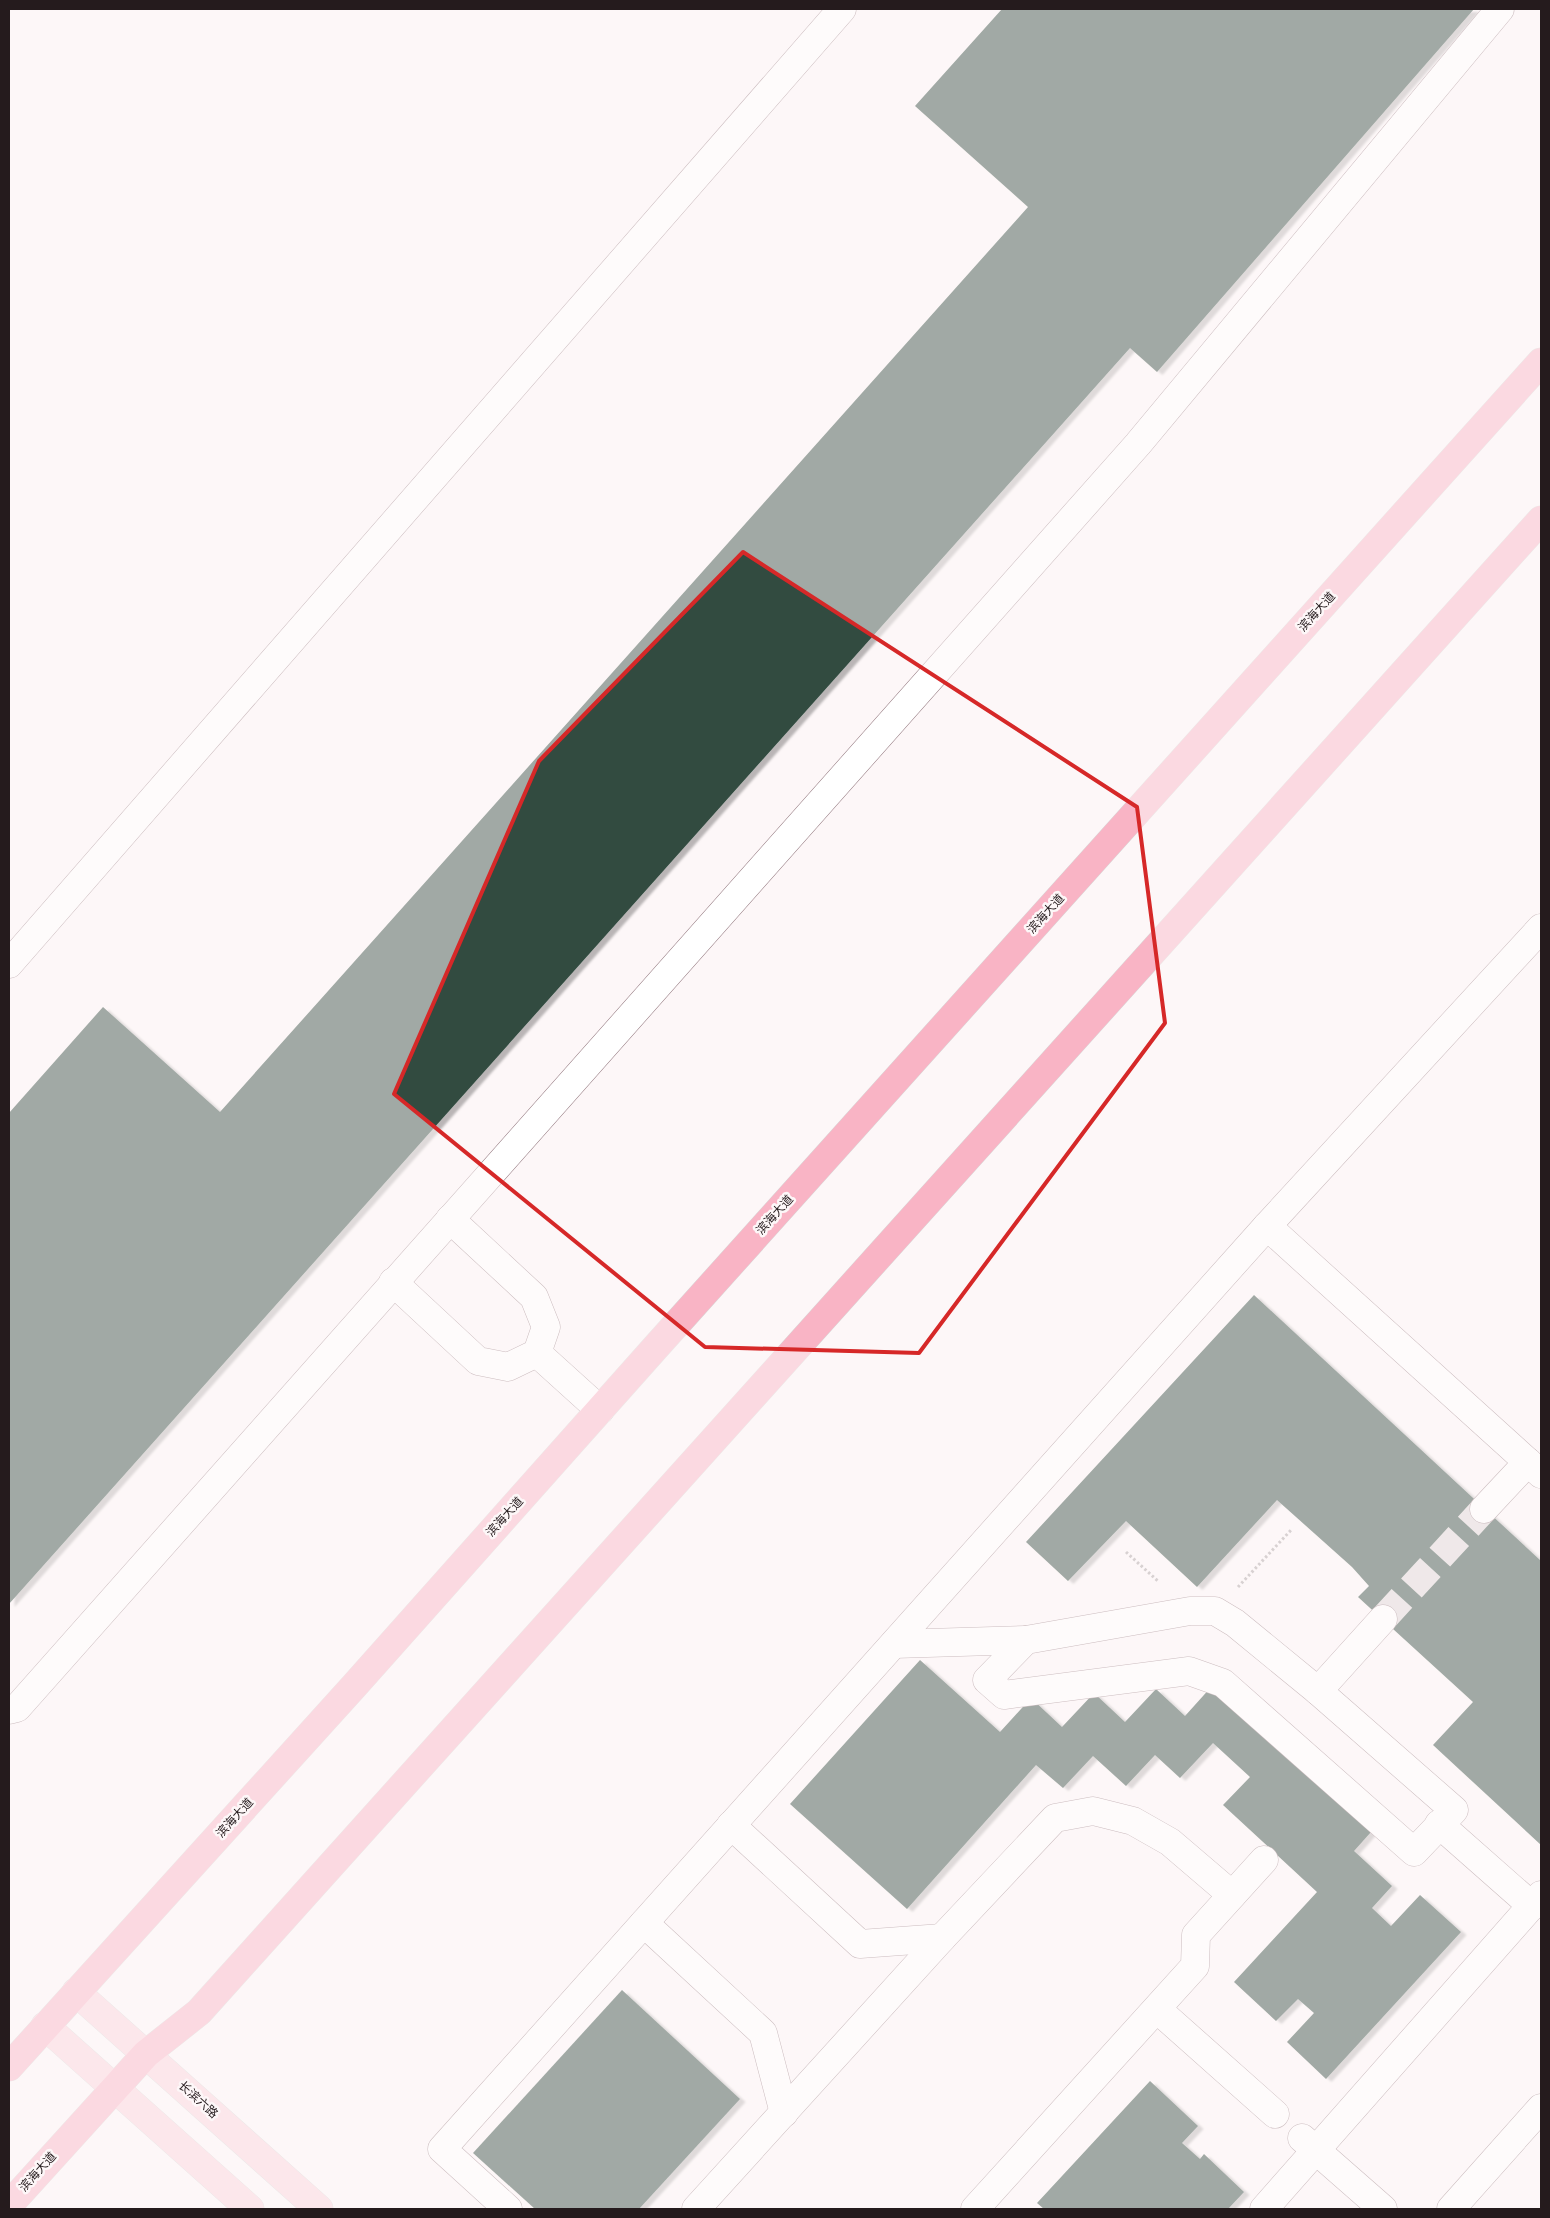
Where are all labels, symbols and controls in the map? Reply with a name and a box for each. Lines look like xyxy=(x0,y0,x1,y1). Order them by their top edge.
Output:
street label: 滨海大道 xyxy=(1295,588,1339,636)
street label: 滨海大道 xyxy=(1024,890,1068,938)
street label: 滨海大道 xyxy=(753,1191,797,1239)
street label: 滨海大道 xyxy=(483,1493,527,1541)
street label: 滨海大道 xyxy=(213,1794,257,1842)
street label: 长滨六路 xyxy=(174,2078,222,2122)
street label: 滨海大道 xyxy=(16,2148,60,2196)

